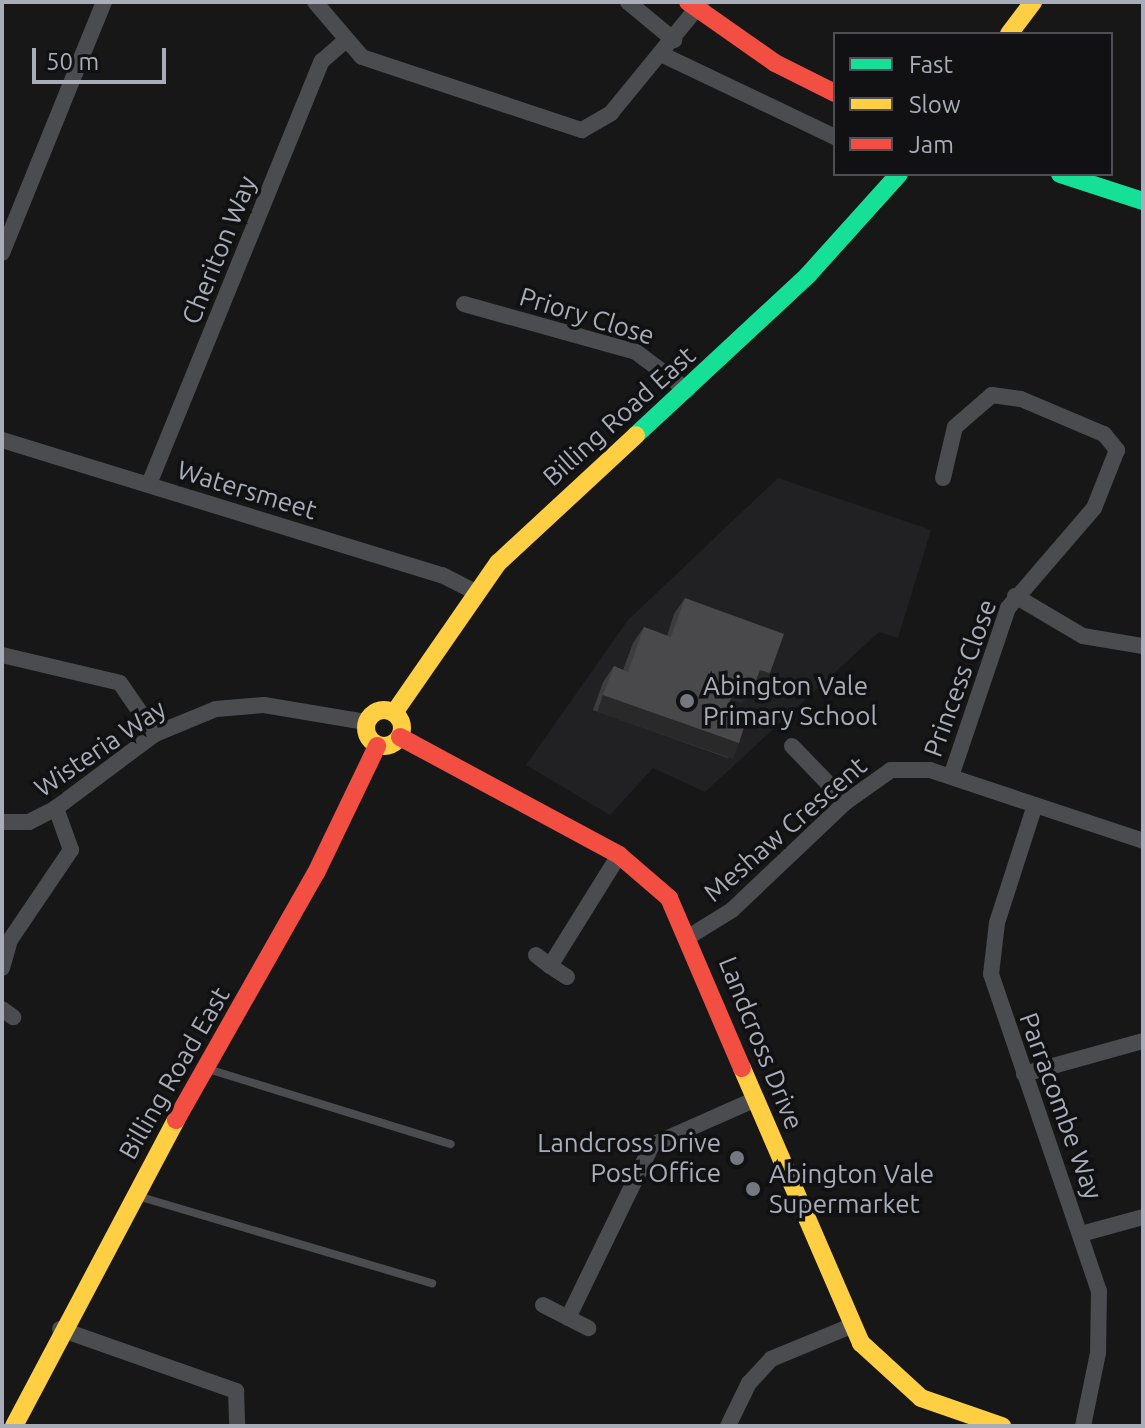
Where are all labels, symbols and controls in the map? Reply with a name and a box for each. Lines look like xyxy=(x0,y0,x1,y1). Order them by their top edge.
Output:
scale bar xyxy=(36,32,170,82)
legend xyxy=(833,32,1113,176)
text: 50 m xyxy=(46,48,99,75)
text: Fast xyxy=(909,51,953,78)
text: Slow xyxy=(909,91,961,118)
text: Jam xyxy=(909,131,954,158)
street label: Cheriton Way xyxy=(175,171,263,329)
street label: Priory Close xyxy=(516,281,658,351)
street label: Billing Road East xyxy=(537,340,701,492)
street label: Watersmeet xyxy=(174,454,320,526)
street label: Princess Close xyxy=(917,595,1003,761)
place label: Abington Vale Primary School xyxy=(703,670,877,732)
marker: Abington Vale Primary School xyxy=(678,692,696,710)
street label: Wisteria Way xyxy=(28,693,172,803)
street label: Meshaw Crescent xyxy=(697,750,873,908)
street label: Landcross Drive xyxy=(712,952,810,1134)
street label: Billing Road East xyxy=(112,981,236,1165)
street label: Parracombe Way xyxy=(1013,1008,1109,1204)
place label: Landcross Drive Post Office xyxy=(537,1127,721,1188)
marker: Landcross Drive Post Office xyxy=(728,1149,746,1167)
place label: Abington Vale Supermarket xyxy=(769,1158,934,1220)
marker: Abington Vale Supermarket xyxy=(744,1180,762,1198)

